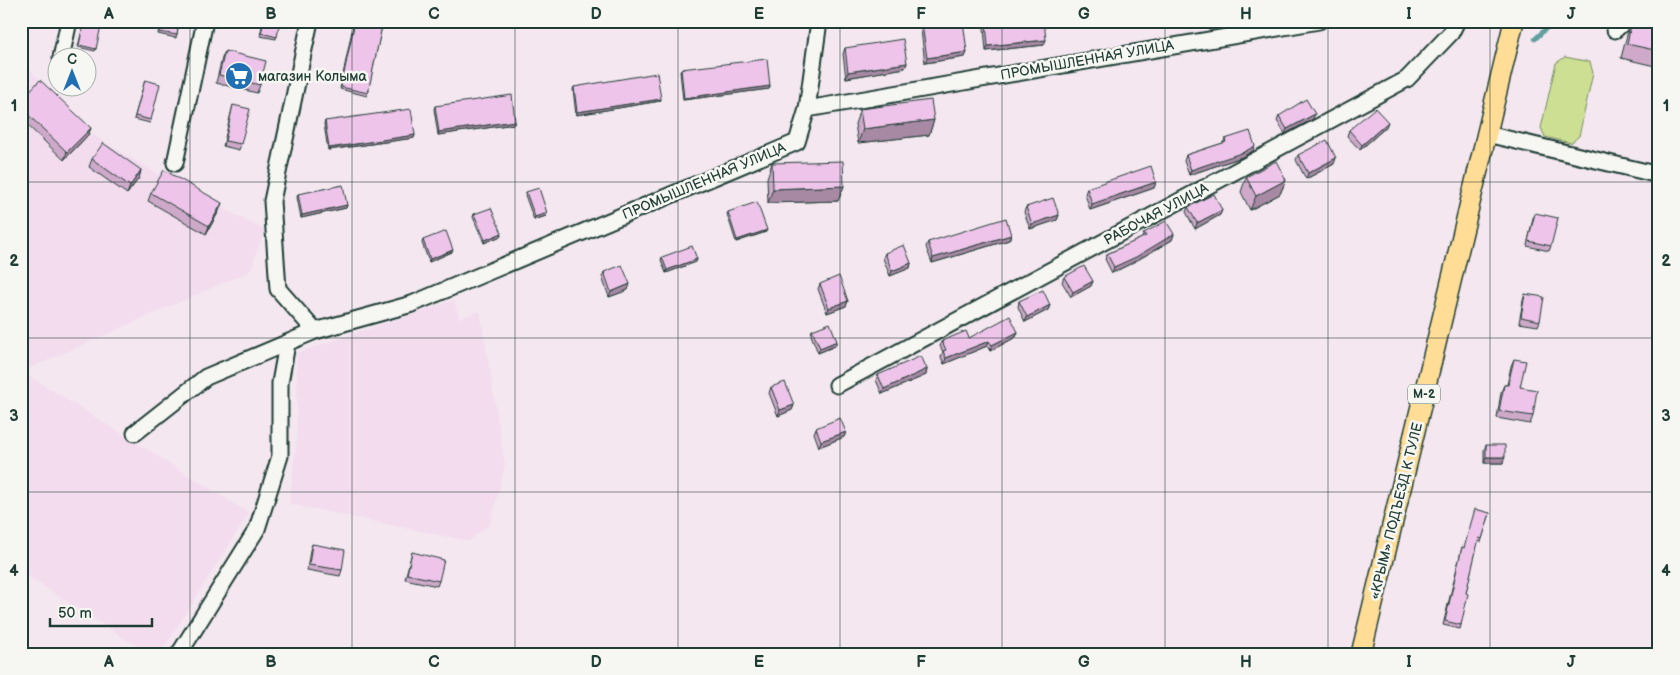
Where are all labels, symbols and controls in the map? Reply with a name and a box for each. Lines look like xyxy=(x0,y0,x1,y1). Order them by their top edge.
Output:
text: A xyxy=(103,5,114,24)
text: B xyxy=(265,5,277,24)
text: C xyxy=(428,5,440,24)
text: D xyxy=(590,5,602,24)
text: E xyxy=(754,5,764,24)
text: F xyxy=(916,5,926,24)
text: G xyxy=(1078,5,1090,24)
text: H xyxy=(1240,5,1252,24)
text: I xyxy=(1406,5,1412,24)
text: J xyxy=(1567,5,1576,24)
street label: ПРОМЫШЛЕННАЯ УЛИЦА xyxy=(999,36,1176,84)
north arrow xyxy=(48,48,98,98)
text: С xyxy=(67,51,77,68)
supermarket icon: магазин Колыма xyxy=(224,61,254,91)
place label: магазин Колыма xyxy=(258,68,368,85)
text: 1 xyxy=(11,97,17,116)
text: 1 xyxy=(1663,97,1669,116)
street label: ПРОМЫШЛЕННАЯ УЛИЦА xyxy=(620,139,789,223)
street label: РАБОЧАЯ УЛИЦА xyxy=(1101,179,1212,249)
text: 2 xyxy=(9,252,19,271)
text: 2 xyxy=(1661,252,1671,271)
road number: М-2 xyxy=(1408,384,1440,404)
text: 3 xyxy=(9,407,19,426)
text: 3 xyxy=(1661,407,1671,426)
street label: «КРЫМ» ПОДЪЕЗД К ТУЛЕ xyxy=(1366,421,1426,601)
text: 4 xyxy=(9,562,19,581)
text: 4 xyxy=(1661,562,1671,581)
scale bar xyxy=(50,595,152,627)
text: 50 m xyxy=(58,604,92,623)
text: A xyxy=(103,653,114,672)
text: B xyxy=(265,653,277,672)
text: C xyxy=(428,653,440,672)
text: D xyxy=(590,653,602,672)
text: E xyxy=(754,653,764,672)
text: F xyxy=(916,653,926,672)
text: G xyxy=(1078,653,1090,672)
text: H xyxy=(1240,653,1252,672)
text: I xyxy=(1406,653,1412,672)
text: J xyxy=(1567,653,1576,672)

